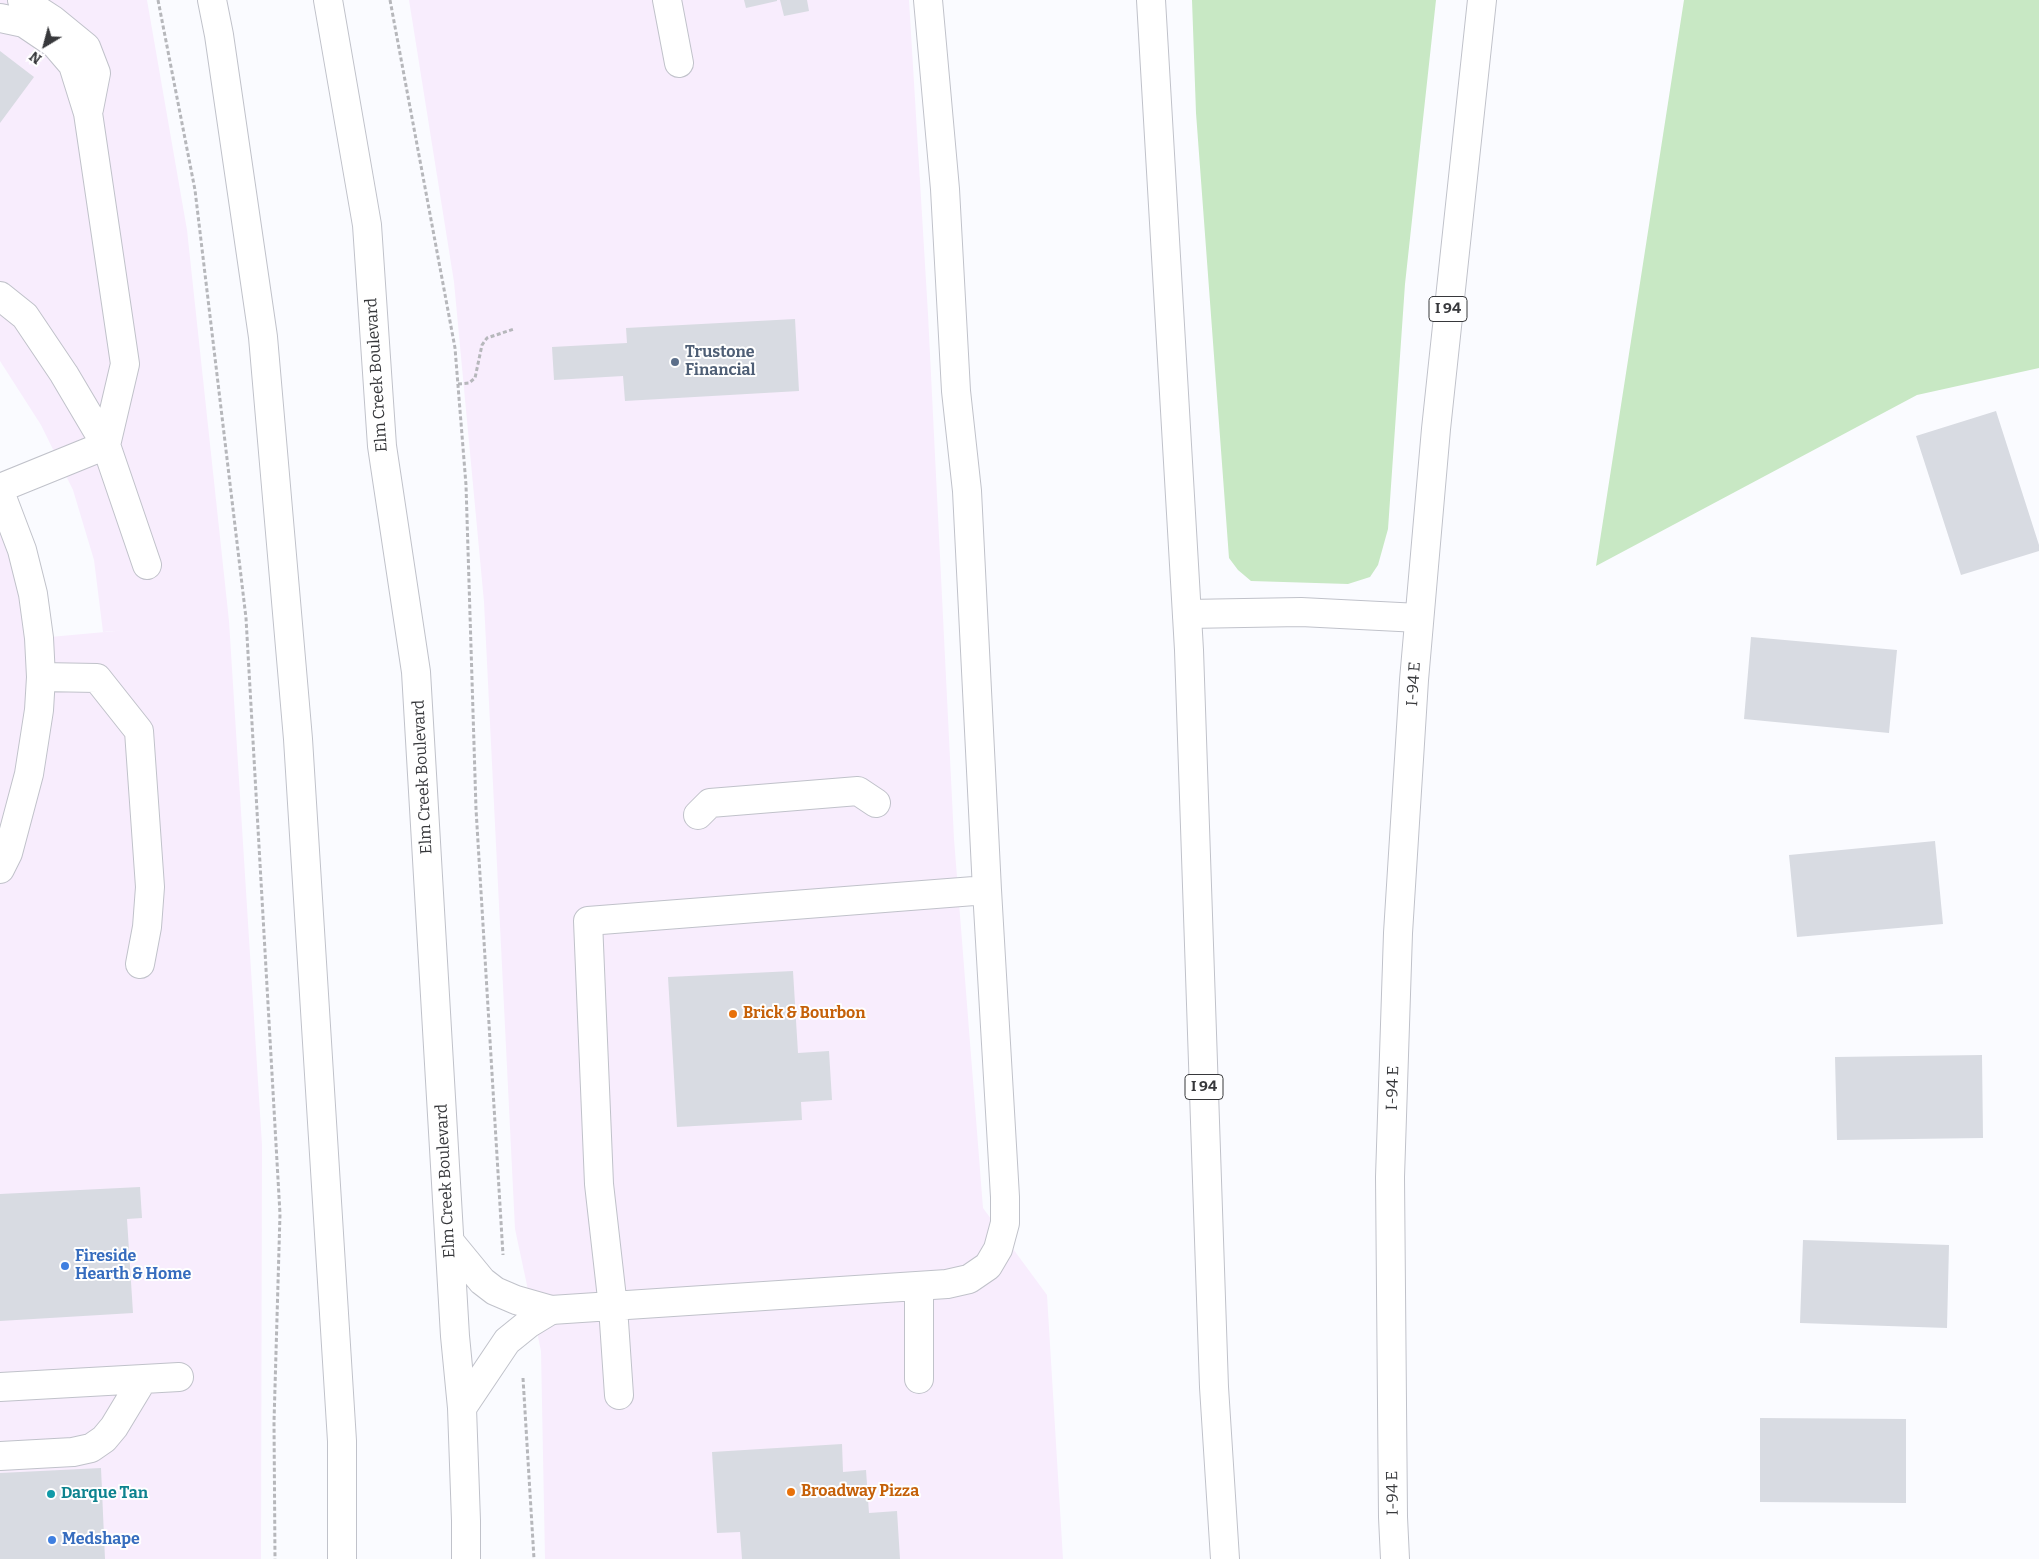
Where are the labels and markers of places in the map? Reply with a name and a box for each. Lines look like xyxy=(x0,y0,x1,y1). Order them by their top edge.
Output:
place label: Trustone Financial xyxy=(685,343,755,381)
marker: Trustone Financial xyxy=(669,356,681,368)
place label: Brick & Bourbon xyxy=(743,1004,866,1024)
marker: Brick & Bourbon xyxy=(727,1008,739,1020)
place label: Fireside Hearth & Home xyxy=(75,1247,191,1285)
marker: Fireside Hearth & Home xyxy=(59,1260,71,1272)
place label: Broadway Pizza xyxy=(801,1482,919,1502)
place label: Darque Tan xyxy=(61,1484,148,1504)
marker: Broadway Pizza xyxy=(785,1486,797,1498)
marker: Darque Tan xyxy=(45,1488,57,1500)
place label: Medshape xyxy=(62,1530,140,1550)
marker: Medshape xyxy=(46,1534,58,1546)

